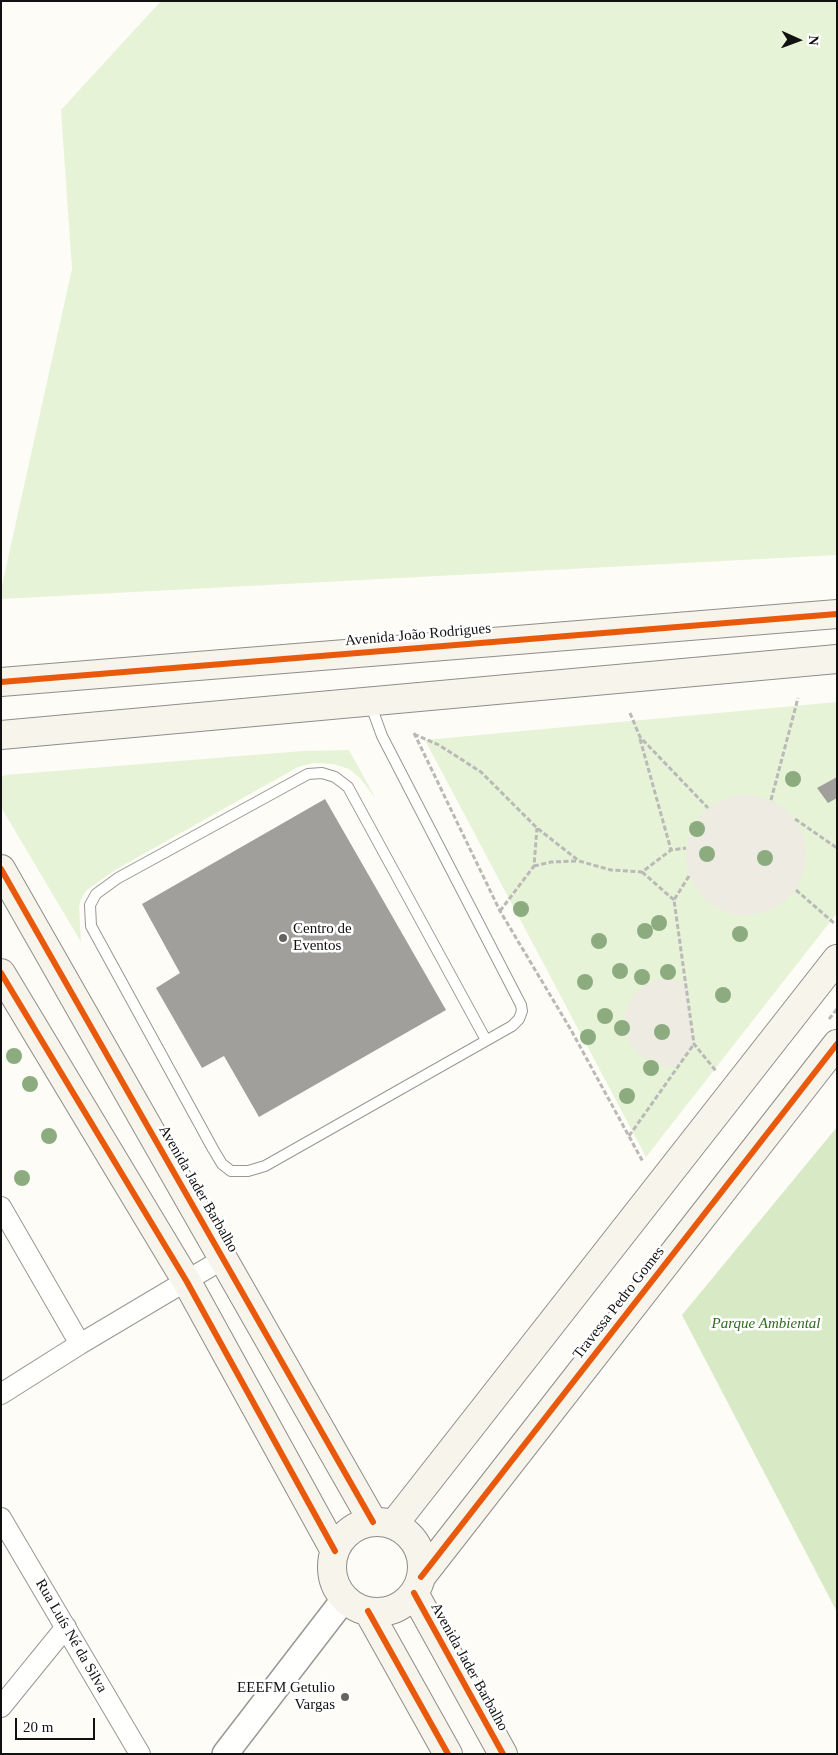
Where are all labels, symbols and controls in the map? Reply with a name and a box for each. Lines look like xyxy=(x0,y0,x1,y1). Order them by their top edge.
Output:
north arrow xyxy=(773,15,823,65)
text: N xyxy=(806,35,821,46)
street label: Avenida João Rodrigues xyxy=(344,620,492,650)
place label: Centro de Eventos xyxy=(293,920,352,955)
marker: Centro de Eventos xyxy=(277,932,289,944)
street label: Avenida Jader Barbalho xyxy=(154,1122,242,1256)
street label: Travessa Pedro Gomes xyxy=(569,1243,669,1363)
park label: Parque Ambiental xyxy=(711,1315,821,1333)
street label: Rua Luís Né da Silva xyxy=(31,1576,111,1696)
street label: Avenida Jader Barbalho xyxy=(426,1600,512,1734)
place label: EEEFM Getulio Vargas xyxy=(237,1679,335,1714)
marker: EEEFM Getulio Vargas xyxy=(339,1691,351,1703)
scale bar xyxy=(18,1708,98,1740)
text: 20 m xyxy=(23,1719,53,1735)

